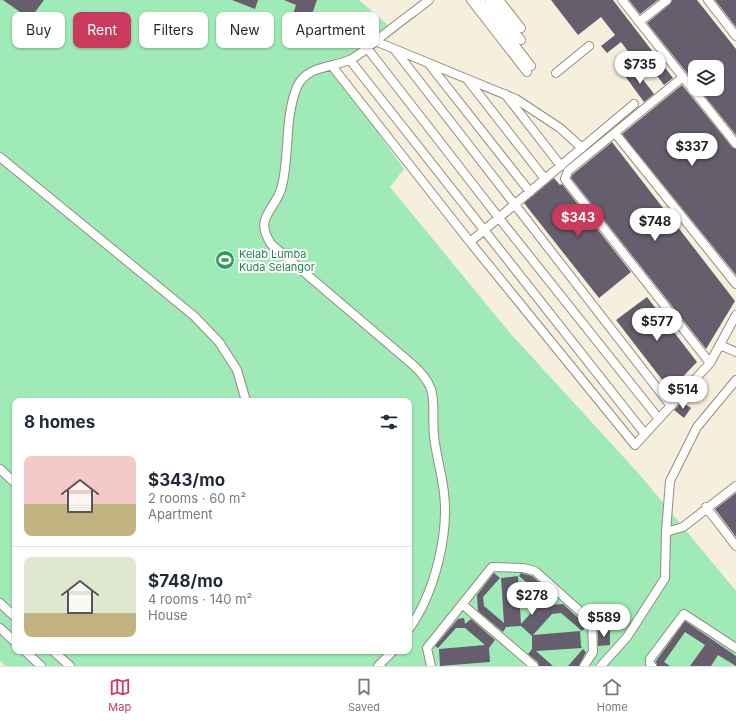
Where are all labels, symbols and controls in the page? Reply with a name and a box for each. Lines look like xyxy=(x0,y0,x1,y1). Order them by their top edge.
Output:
chip: Buy xyxy=(12,12,65,48)
chip: Rent xyxy=(73,12,131,48)
chip: Filters xyxy=(139,12,208,48)
chip: New xyxy=(216,12,274,48)
chip: Apartment xyxy=(282,12,379,48)
pin: $735 xyxy=(616,51,664,85)
text: $735 xyxy=(624,56,656,72)
map controls xyxy=(688,60,724,96)
button: layers xyxy=(688,60,724,96)
pin: $337 xyxy=(668,133,716,167)
text: $337 xyxy=(676,138,708,154)
pin: $343 xyxy=(554,204,602,238)
pin: $748 xyxy=(631,208,679,242)
text: $343 xyxy=(561,209,595,225)
text: $748 xyxy=(639,213,671,229)
place label: Kelab Lumba Kuda Selangor xyxy=(239,247,315,274)
sports icon: Kelab Lumba Kuda Selangor xyxy=(214,249,236,271)
pin: $577 xyxy=(633,308,681,342)
text: $577 xyxy=(641,313,673,329)
pin: $514 xyxy=(659,376,707,410)
text: $514 xyxy=(667,381,699,397)
icon: filters xyxy=(378,411,400,433)
text: 8 homes xyxy=(24,412,95,432)
text: $343/mo xyxy=(148,470,225,490)
icon: home xyxy=(56,472,104,520)
text: 2 rooms · 60 m² xyxy=(148,490,246,506)
text: Apartment xyxy=(148,506,213,522)
text: $748/mo xyxy=(148,571,223,591)
icon: home xyxy=(56,573,104,621)
pin: $278 xyxy=(508,582,556,616)
text: $278 xyxy=(516,587,548,603)
text: 4 rooms · 140 m² xyxy=(148,591,252,607)
pin: $589 xyxy=(580,604,628,638)
text: House xyxy=(148,607,188,623)
text: $589 xyxy=(587,609,621,625)
tab: Map xyxy=(108,676,131,714)
tab: Saved xyxy=(348,676,380,714)
tab: Home xyxy=(597,676,628,714)

